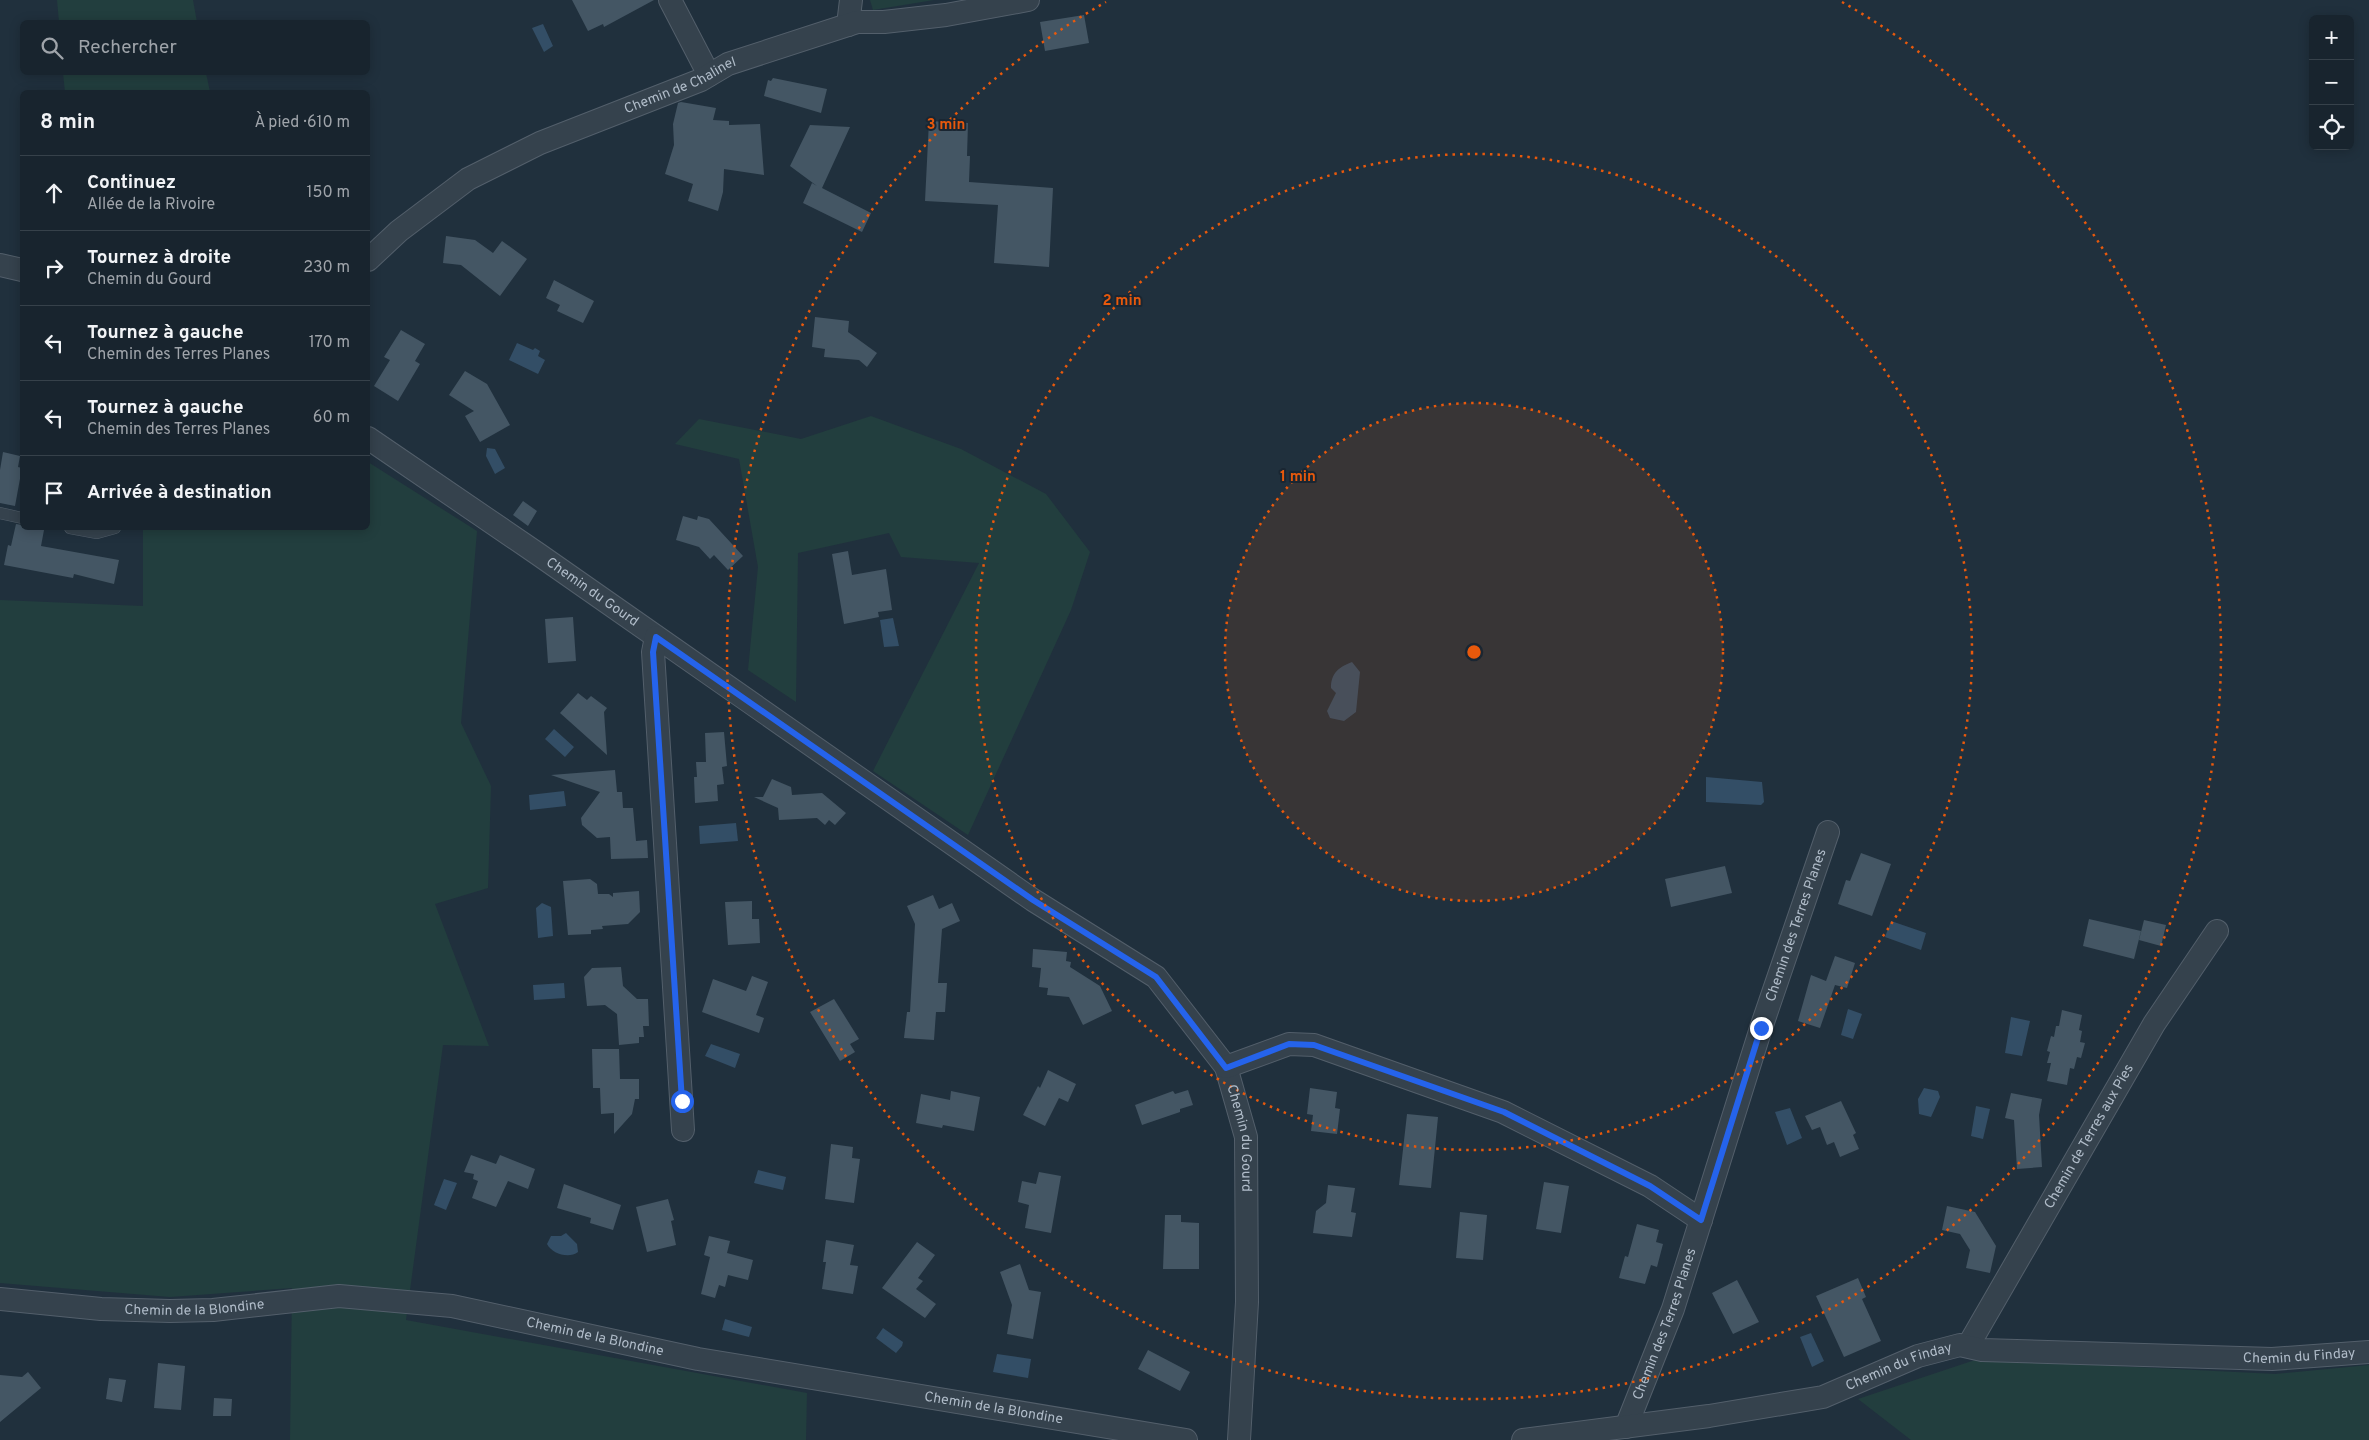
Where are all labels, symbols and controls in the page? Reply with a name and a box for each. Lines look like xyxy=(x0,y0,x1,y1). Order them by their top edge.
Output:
map controls xyxy=(2309,15,2354,150)
button: + xyxy=(2309,15,2354,60)
search box xyxy=(20,20,370,75)
icon: search xyxy=(38,34,66,62)
text: Rechercher xyxy=(78,36,177,60)
street label: Chemin de Chalinel xyxy=(622,53,738,118)
button: − xyxy=(2309,60,2354,105)
button: locate xyxy=(2309,105,2354,150)
text: 8 min xyxy=(40,109,95,136)
text: À pied · 610 m xyxy=(254,113,350,133)
text: 3 min xyxy=(926,116,966,135)
text: Continuez xyxy=(87,171,176,195)
icon: ahead xyxy=(40,179,68,207)
text: 150 m xyxy=(307,183,350,203)
text: Allée de la Rivoire xyxy=(87,195,215,215)
text: Tournez à droite xyxy=(87,246,231,270)
icon: right xyxy=(40,254,68,282)
text: 230 m xyxy=(303,258,350,278)
text: Chemin du Gourd xyxy=(87,270,211,290)
text: 2 min xyxy=(1102,292,1142,311)
text: Tournez à gauche xyxy=(87,321,244,345)
icon: left xyxy=(40,329,68,357)
text: 170 m xyxy=(309,333,350,353)
text: Chemin des Terres Planes xyxy=(87,345,270,365)
text: Tournez à gauche xyxy=(87,396,244,420)
icon: left xyxy=(40,404,68,432)
text: 60 m xyxy=(313,408,350,428)
text: Chemin des Terres Planes xyxy=(87,420,270,440)
text: 1 min xyxy=(1280,468,1316,487)
icon: arrive xyxy=(40,479,68,507)
text: Arrivée à destination xyxy=(87,481,272,505)
street label: Chemin du Gourd xyxy=(543,554,642,630)
centre of rings xyxy=(1465,643,1483,661)
street label: Chemin des Terres Planes xyxy=(1762,847,1830,1004)
route end xyxy=(1750,1017,1773,1040)
street label: Chemin de Terres aux Pies xyxy=(2041,1061,2137,1212)
street label: Chemin du Gourd xyxy=(1223,1083,1255,1192)
route start xyxy=(671,1090,694,1113)
street label: Chemin des Terres Planes xyxy=(1629,1246,1700,1403)
street label: Chemin de la Blondine xyxy=(124,1296,265,1320)
street label: Chemin de la Blondine xyxy=(525,1314,665,1360)
street label: Chemin du Finday xyxy=(1843,1339,1954,1395)
street label: Chemin du Finday xyxy=(2243,1345,2356,1368)
street label: Chemin de la Blondine xyxy=(923,1388,1064,1428)

